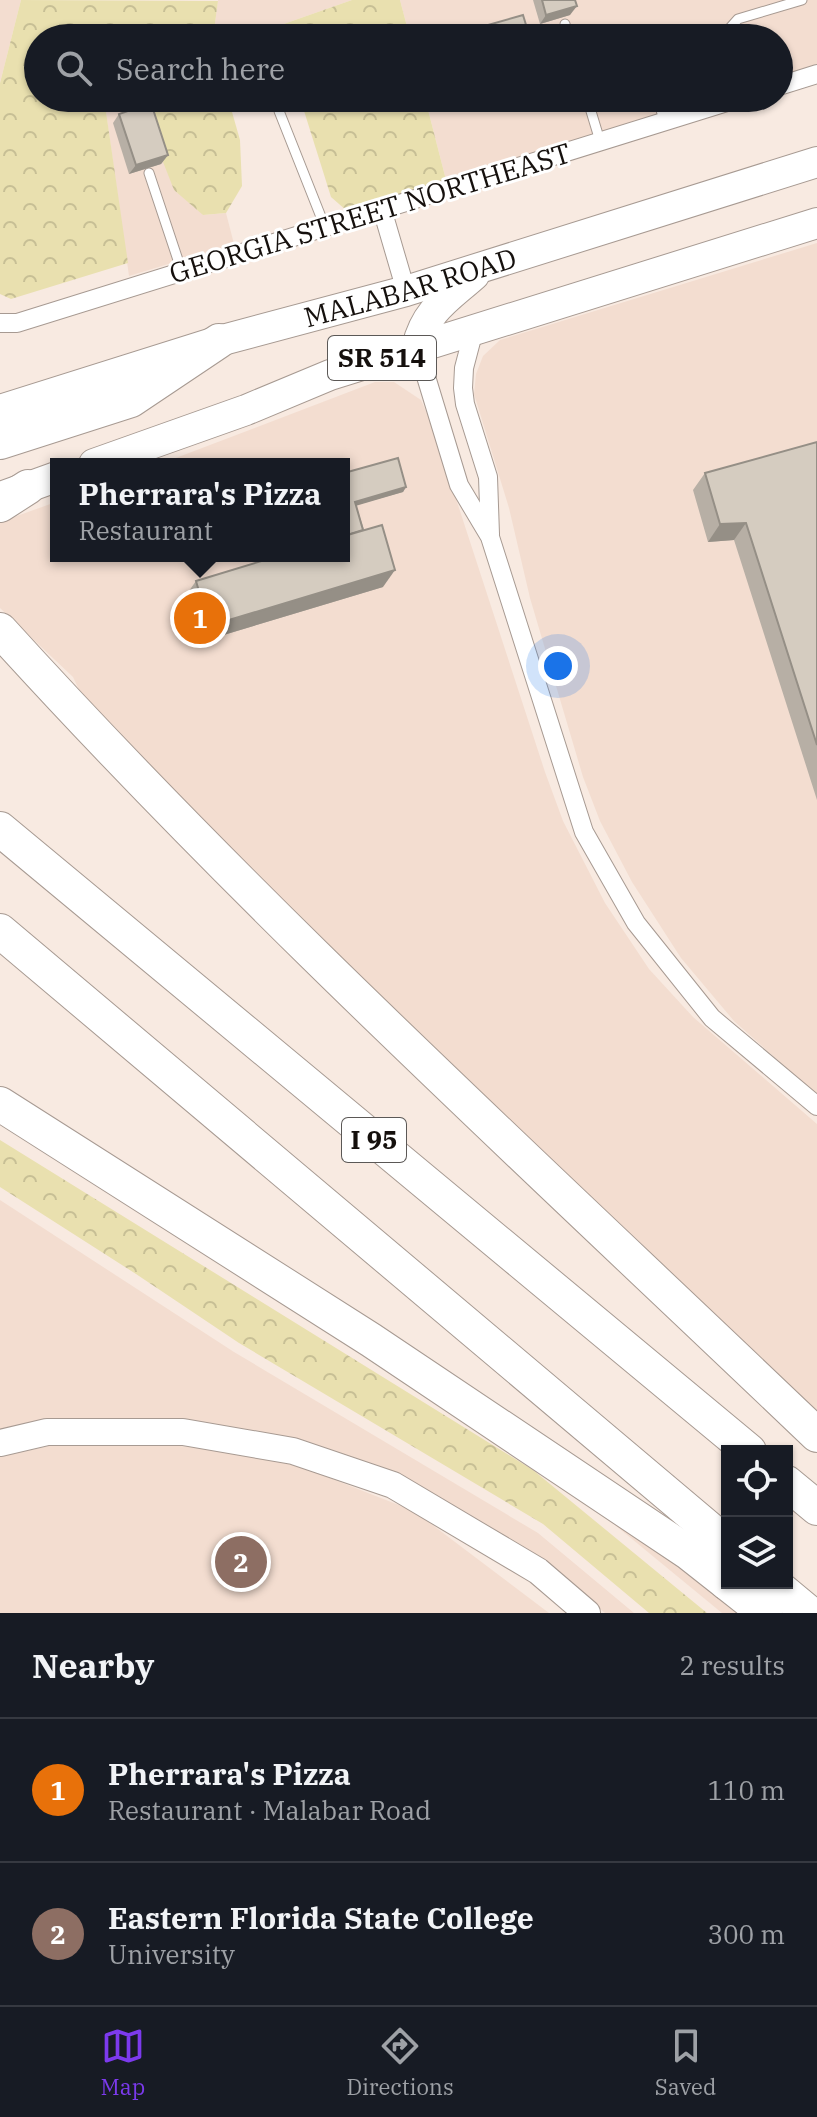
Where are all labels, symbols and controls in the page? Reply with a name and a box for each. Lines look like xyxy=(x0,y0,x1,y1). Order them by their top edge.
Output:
search box xyxy=(24,24,793,112)
icon: search xyxy=(52,46,96,90)
text: Search here xyxy=(116,49,285,88)
street label: GEORGIA STREET NORTHEAST xyxy=(165,134,575,291)
street label: MALABAR ROAD xyxy=(300,239,521,335)
road number: SR 514 xyxy=(328,336,436,380)
popup xyxy=(50,458,350,562)
text: Pherrara's Pizza xyxy=(79,474,321,513)
text: Restaurant xyxy=(79,513,213,547)
pin: 1 xyxy=(174,588,226,648)
your location xyxy=(538,646,578,686)
road number: I 95 xyxy=(342,1118,406,1162)
map controls xyxy=(721,1445,793,1589)
button: locate xyxy=(721,1445,793,1517)
button: layers xyxy=(721,1517,793,1589)
pin: 2 xyxy=(215,1532,267,1592)
text: Nearby xyxy=(32,1643,154,1687)
text: 2 results xyxy=(679,1648,785,1682)
text: Pherrara's Pizza xyxy=(108,1754,351,1793)
text: 1 xyxy=(50,1773,66,1807)
text: 110 m xyxy=(707,1773,785,1807)
text: Restaurant · Malabar Road xyxy=(108,1793,431,1827)
text: Eastern Florida State College xyxy=(108,1898,534,1937)
text: 2 xyxy=(50,1917,66,1951)
text: 300 m xyxy=(707,1917,785,1951)
text: University xyxy=(108,1937,235,1971)
tab: Map xyxy=(101,2024,145,2101)
tab: Directions xyxy=(346,2024,454,2101)
tab: Saved xyxy=(655,2024,716,2101)

